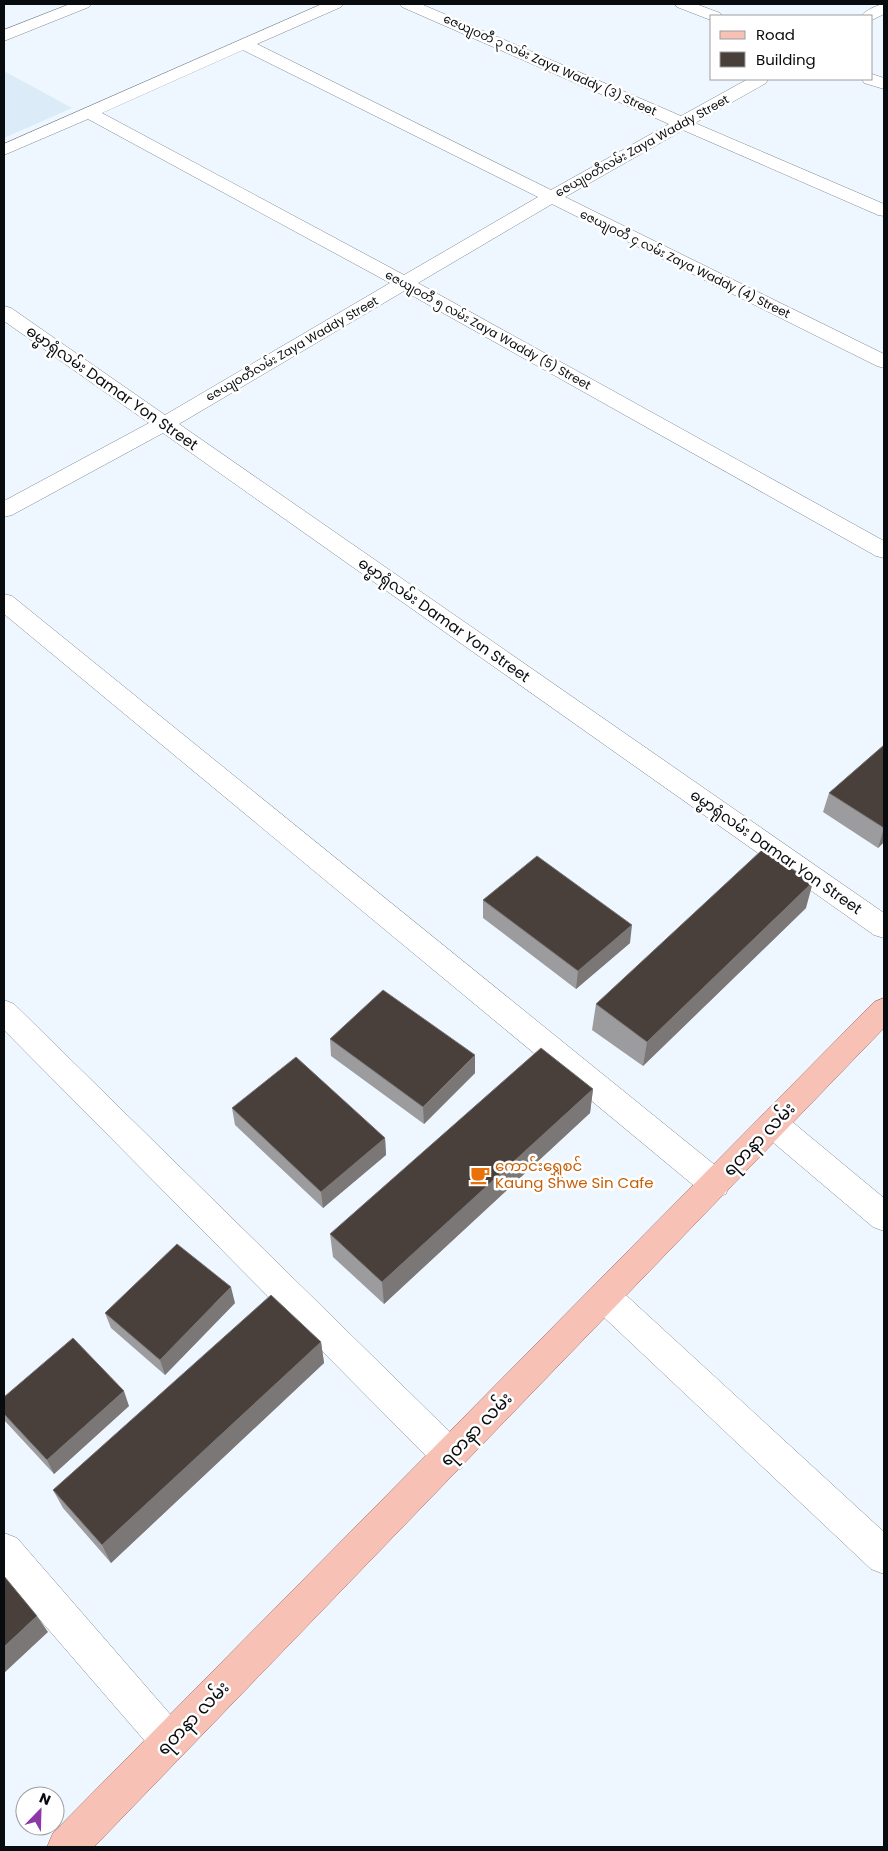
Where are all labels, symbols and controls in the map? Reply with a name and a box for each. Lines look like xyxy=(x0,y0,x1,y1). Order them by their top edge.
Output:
street label: ဇေယျဝတီ ၃ လမ်း Zaya Waddy (3) Street xyxy=(440,10,659,121)
legend xyxy=(710,15,873,80)
text: Road xyxy=(756,24,795,45)
text: Building xyxy=(756,49,816,70)
street label: ဇေယျဝတီလမ်း Zaya Waddy Street xyxy=(552,90,733,202)
street label: ဇေယျဝတီ ၄ လမ်း Zaya Waddy (4) Street xyxy=(576,205,793,324)
street label: ဇေယျဝတီ ၅ လမ်း Zaya Waddy (5) Street xyxy=(381,266,594,395)
street label: ဇေယျဝတီလမ်း Zaya Waddy Street xyxy=(202,292,382,407)
street label: ဓမ္မာရုံလမ်း Damar Yon Street xyxy=(21,320,202,457)
street label: ဓမ္မာရုံလမ်း Damar Yon Street xyxy=(353,552,534,689)
street label: ဓမ္မာရုံလမ်း Damar Yon Street xyxy=(685,784,866,921)
street label: ရတနာ လမ်း xyxy=(717,1096,803,1183)
place label: ကောင်းရွှေစင် Kaung Shwe Sin Cafe xyxy=(495,1155,654,1193)
cafe icon: ကောင်းရွှေစင် Kaung Shwe Sin Cafe xyxy=(469,1164,491,1186)
street label: ရတနာ လမ်း xyxy=(434,1386,520,1473)
street label: ရတနာ လမ်း xyxy=(151,1675,237,1762)
north arrow xyxy=(15,1786,65,1836)
text: N xyxy=(36,1788,54,1810)

